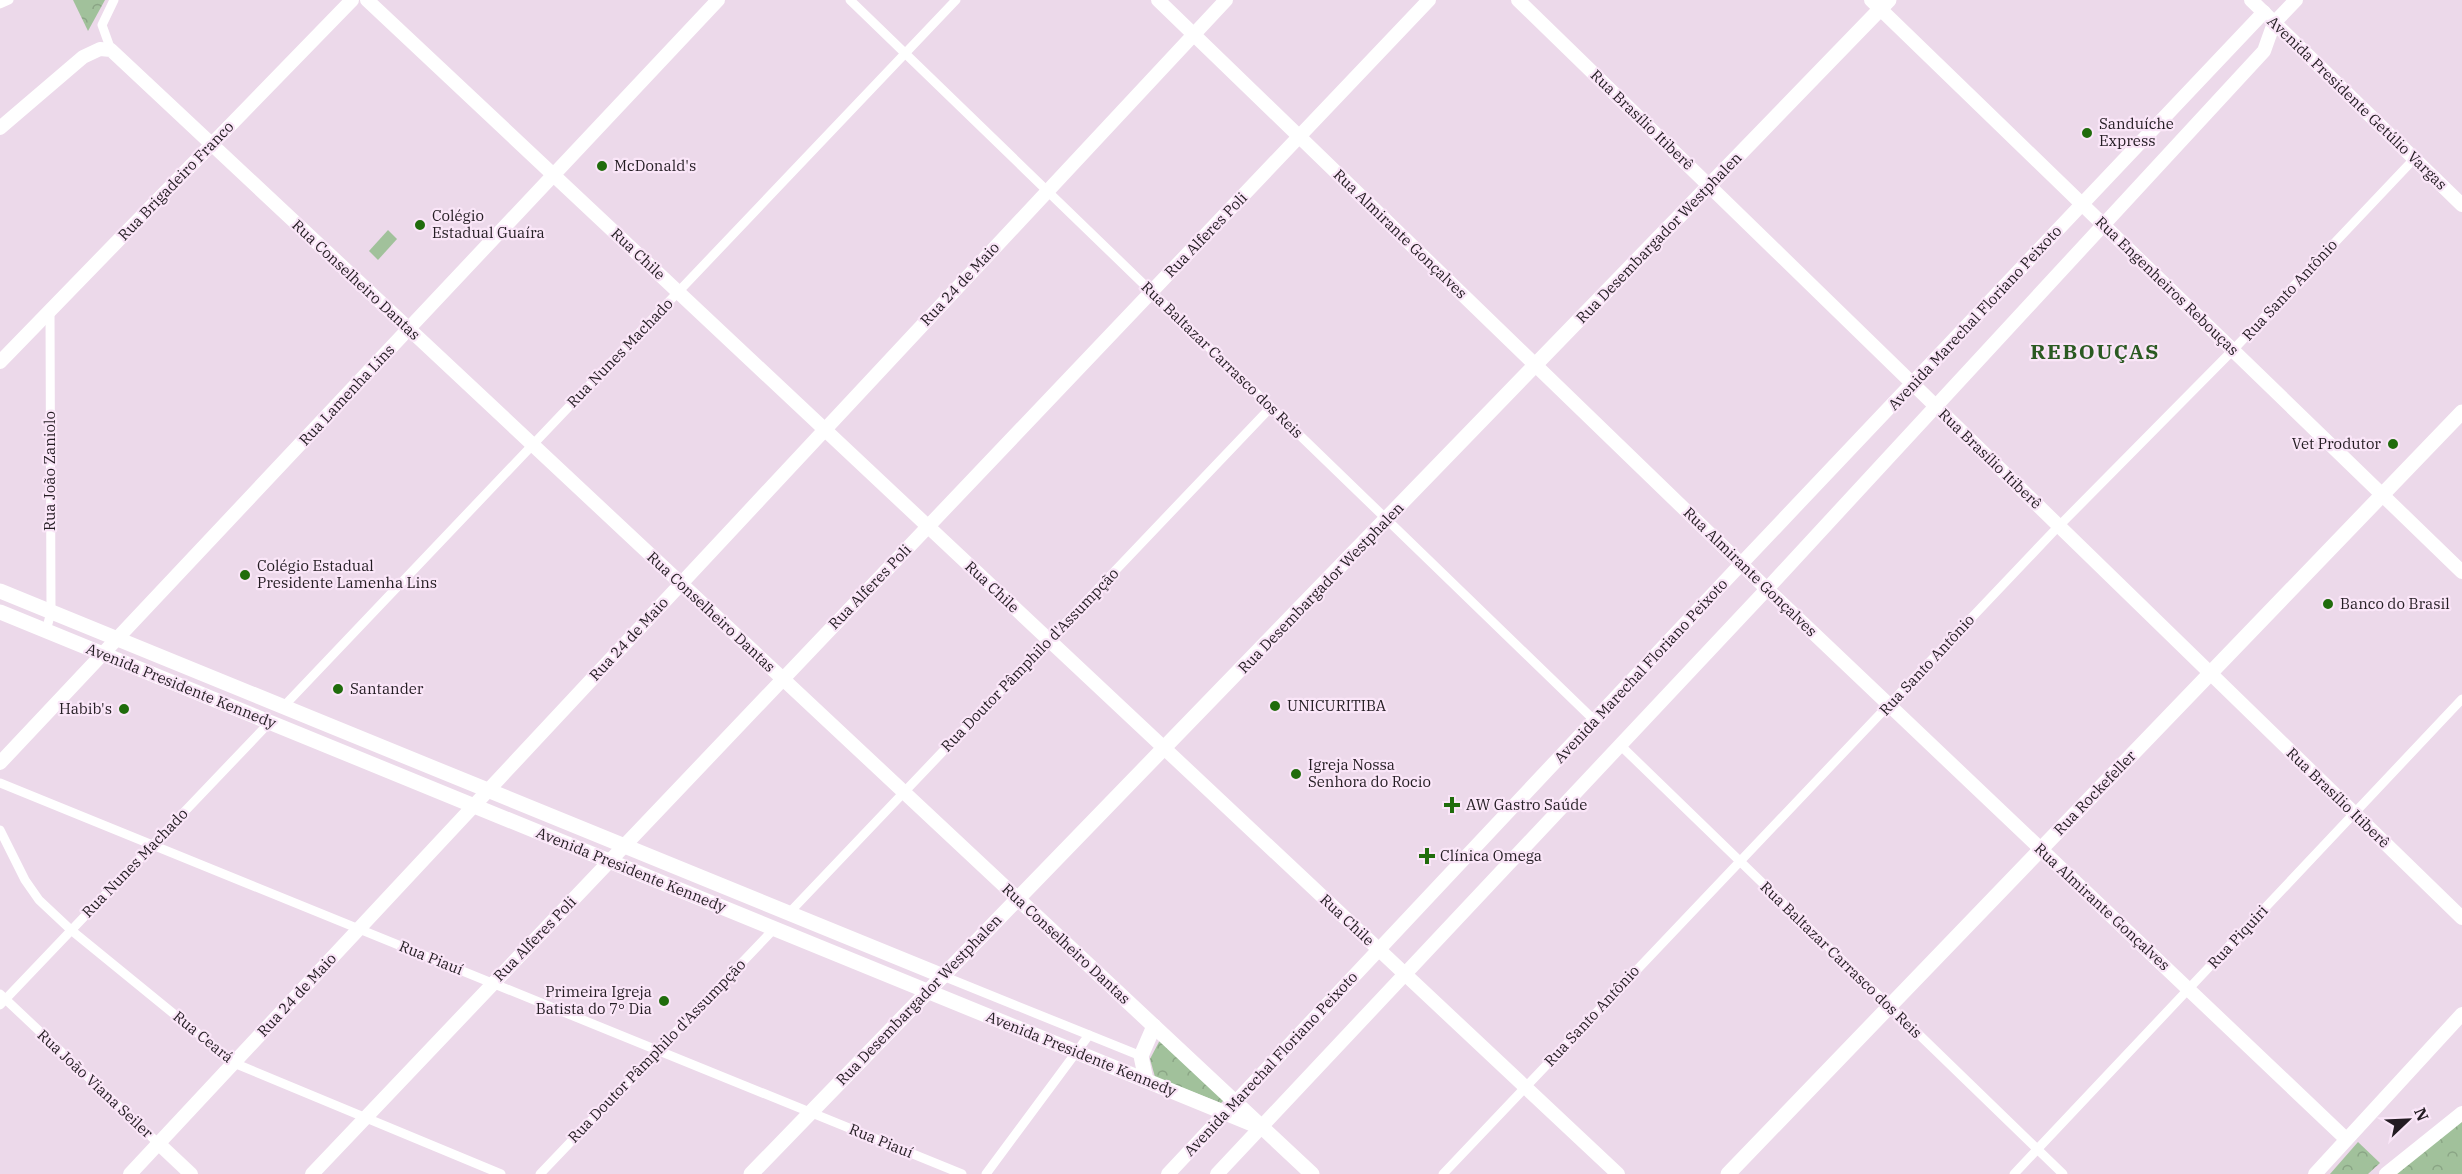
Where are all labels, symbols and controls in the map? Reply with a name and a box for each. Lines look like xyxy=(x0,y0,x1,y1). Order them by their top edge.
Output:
street label: Avenida Presidente Getúlio Vargas xyxy=(2264,12,2451,194)
street label: Rua Brasílio Itiberê xyxy=(1587,66,1698,174)
place label: Sanduíche Express xyxy=(2099,114,2174,150)
street label: Rua Brigadeiro Franco xyxy=(114,117,238,244)
marker: Sanduíche Express xyxy=(2080,126,2094,140)
street label: Rua Desembargador Westphalen xyxy=(1572,148,1746,327)
place label: McDonald's xyxy=(614,156,696,175)
marker: McDonald's xyxy=(595,159,609,173)
street label: Rua Almirante Gonçalves xyxy=(1330,165,1471,302)
street label: Rua Alferes Poli xyxy=(1160,188,1251,281)
place label: Colégio Estadual Guaíra xyxy=(432,206,545,242)
street label: Rua Engenheiros Rebouças xyxy=(2092,212,2243,359)
street label: Rua Conselheiro Dantas xyxy=(288,215,424,344)
marker: Colégio Estadual Guaíra xyxy=(413,218,427,232)
street label: Avenida Marechal Floriano Peixoto xyxy=(1884,221,2065,414)
street label: Rua Chile xyxy=(607,224,669,284)
street label: Rua Santo Antônio xyxy=(2238,235,2341,344)
street label: Rua 24 de Maio xyxy=(916,238,1003,329)
street label: Rua Baltazar Carrasco dos Reis xyxy=(1138,277,1307,442)
street label: Rua Nunes Machado xyxy=(563,294,677,411)
district label: REBOUÇAS xyxy=(2030,337,2160,365)
street label: Rua Lamenha Lins xyxy=(295,340,398,449)
street label: Rua Brasílio Itiberê xyxy=(1935,405,2046,513)
street label: Rua João Zaniolo xyxy=(40,411,59,531)
place label: Vet Produtor xyxy=(2292,434,2381,453)
marker: Vet Produtor xyxy=(2386,437,2400,451)
street label: Rua Desembargador Westphalen xyxy=(1234,498,1408,677)
street label: Rua Almirante Gonçalves xyxy=(1680,503,1821,640)
street label: Rua Alferes Poli xyxy=(824,540,915,633)
street label: Rua Conselheiro Dantas xyxy=(643,547,779,676)
place label: Colégio Estadual Presidente Lamenha Lins xyxy=(257,556,437,592)
street label: Rua Chile xyxy=(961,557,1023,617)
street label: Rua Doutor Pâmphilo d'Assumpção xyxy=(937,564,1123,755)
marker: Colégio Estadual Presidente Lamenha Lins xyxy=(238,568,252,582)
street label: Avenida Marechal Floriano Peixoto xyxy=(1550,574,1731,767)
street label: Rua 24 de Maio xyxy=(585,593,672,684)
place label: Banco do Brasil xyxy=(2340,594,2450,613)
marker: Banco do Brasil xyxy=(2321,597,2335,611)
street label: Rua Santo Antônio xyxy=(1875,610,1978,719)
street label: Avenida Presidente Kennedy xyxy=(83,639,279,732)
place label: Santander xyxy=(350,679,424,698)
marker: Santander xyxy=(331,682,345,696)
place label: UNICURITIBA xyxy=(1287,696,1387,715)
place label: Habib's xyxy=(59,699,112,718)
marker: UNICURITIBA xyxy=(1268,699,1282,713)
marker: Habib's xyxy=(117,702,131,716)
street label: Rua Brasílio Itiberê xyxy=(2283,744,2394,852)
street label: Rua Rockefeller xyxy=(2049,746,2140,839)
place label: Igreja Nossa Senhora do Rocio xyxy=(1308,755,1431,791)
marker: Igreja Nossa Senhora do Rocio xyxy=(1289,767,1303,781)
place label: AW Gastro Saúde xyxy=(1466,795,1587,814)
marker: AW Gastro Saúde xyxy=(1443,796,1461,814)
street label: Rua Nunes Machado xyxy=(78,804,192,921)
street label: Avenida Presidente Kennedy xyxy=(533,823,729,916)
street label: Rua Almirante Gonçalves xyxy=(2031,839,2174,974)
place label: Clínica Omega xyxy=(1440,846,1542,865)
marker: Clínica Omega xyxy=(1418,847,1436,865)
street label: Rua Baltazar Carrasco dos Reis xyxy=(1757,877,1926,1042)
street label: Rua Conselheiro Dantas xyxy=(998,879,1134,1008)
street label: Rua Chile xyxy=(1316,890,1378,950)
street label: Rua Alferes Poli xyxy=(489,892,580,985)
street label: Rua Piquiri xyxy=(2204,901,2272,972)
street label: Rua Desembargador Westphalen xyxy=(832,910,1006,1089)
street label: Rua Piauí xyxy=(396,936,466,979)
street label: Rua 24 de Maio xyxy=(253,949,340,1040)
street label: Rua Doutor Pâmphilo d'Assumpção xyxy=(564,955,750,1146)
street label: Rua Santo Antônio xyxy=(1540,961,1643,1070)
street label: Avenida Marechal Floriano Peixoto xyxy=(1180,967,1361,1160)
place label: Primeira Igreja Batista do 7° Dia xyxy=(536,982,652,1018)
marker: Primeira Igreja Batista do 7° Dia xyxy=(657,994,671,1008)
street label: Rua Ceará xyxy=(169,1007,237,1067)
street label: Avenida Presidente Kennedy xyxy=(983,1007,1179,1100)
street label: Rua João Viana Seiler xyxy=(34,1025,157,1142)
north arrow xyxy=(2378,1090,2438,1150)
text: N xyxy=(2410,1104,2433,1124)
street label: Rua Piauí xyxy=(846,1119,916,1162)

